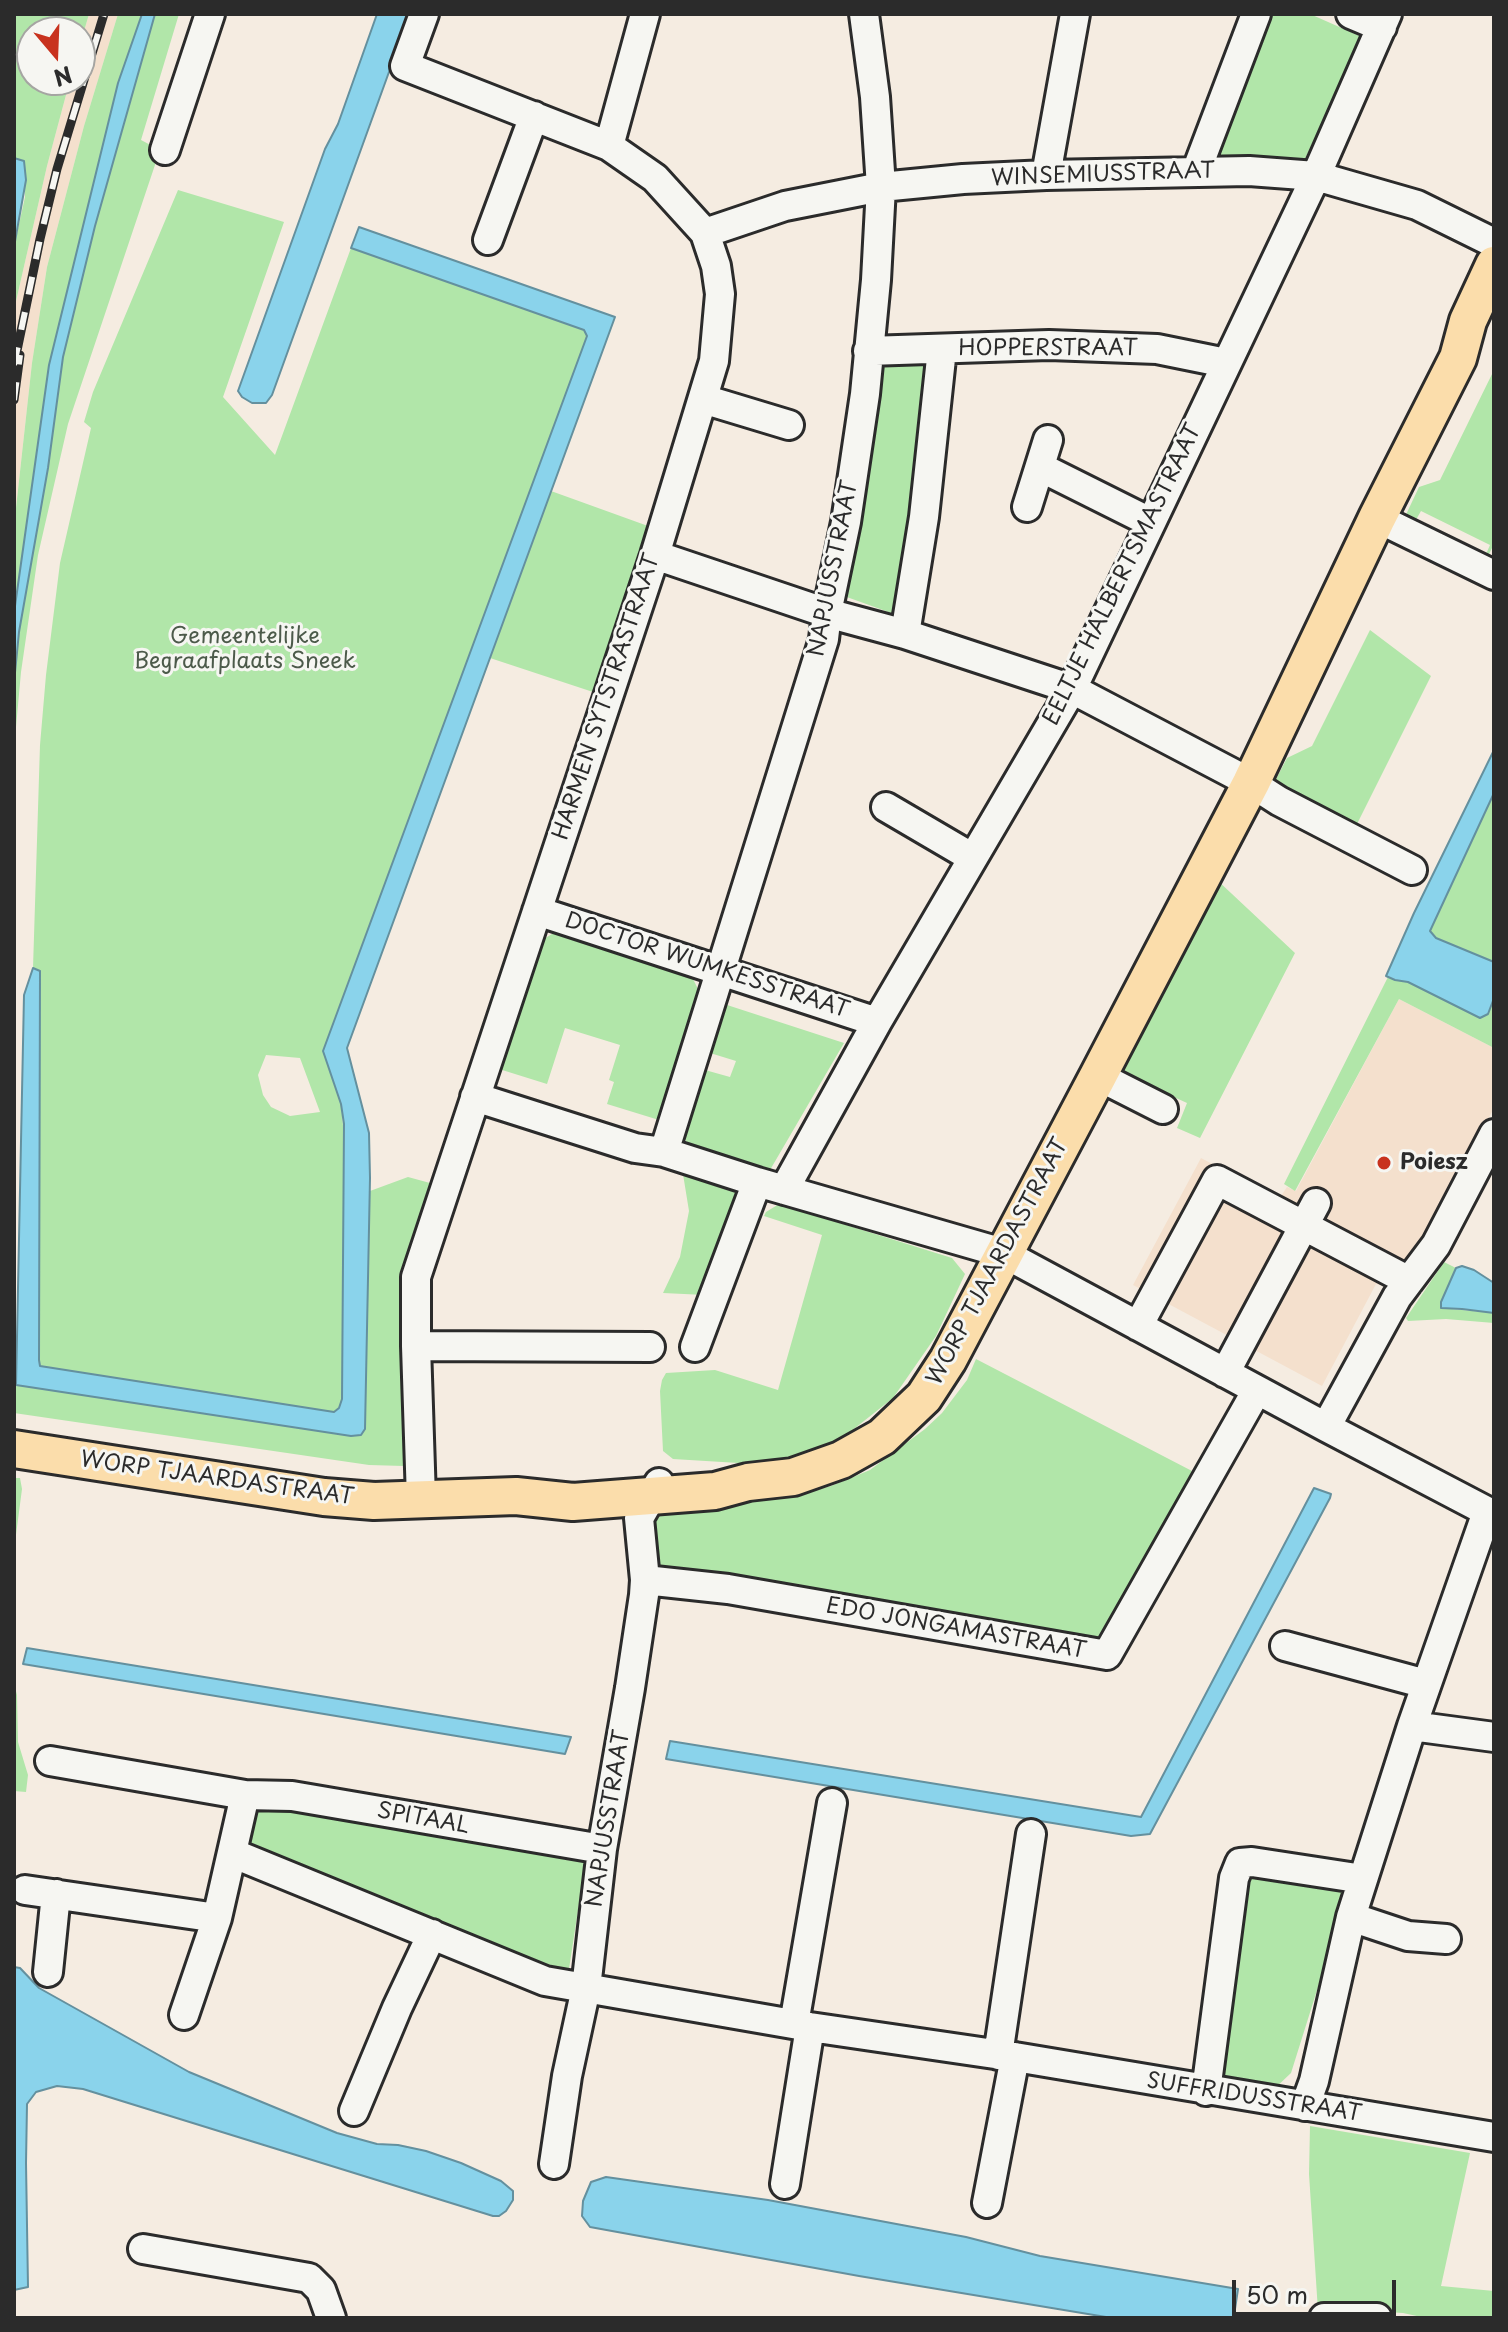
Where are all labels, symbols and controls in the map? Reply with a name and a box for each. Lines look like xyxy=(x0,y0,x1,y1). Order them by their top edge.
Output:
north arrow xyxy=(16,16,96,96)
text: N xyxy=(50,59,77,96)
street label: WINSEMIUSSTRAAT xyxy=(990,158,1216,192)
street label: HOPPERSTRAAT xyxy=(958,336,1138,362)
street label: EELTJE HALBERTSMASTRAAT xyxy=(1038,420,1208,730)
street label: NAPJUSSTRAAT xyxy=(804,479,864,659)
street label: HARMEN SYTSTRASTRAAT xyxy=(548,551,666,843)
park label: Gemeentelijke Begraafplaats Sneek xyxy=(134,624,356,676)
street label: DOCTOR WUMKESSTRAAT xyxy=(562,908,852,1024)
street label: WORP TJAARDASTRAAT xyxy=(922,1134,1074,1390)
place label: Poiesz xyxy=(1400,1150,1468,1176)
marker: Poiesz xyxy=(1375,1154,1393,1172)
street label: WORP TJAARDASTRAAT xyxy=(79,1447,355,1511)
street label: EDO JONGAMASTRAAT xyxy=(824,1593,1088,1665)
street label: NAPJUSSTRAAT xyxy=(582,1728,636,1910)
street label: SPITAAL xyxy=(375,1798,471,1840)
street label: SUFFRIDUSSTRAAT xyxy=(1145,2068,1363,2128)
scale bar xyxy=(1236,2264,1400,2314)
text: 50 m xyxy=(1246,2276,1308,2312)

